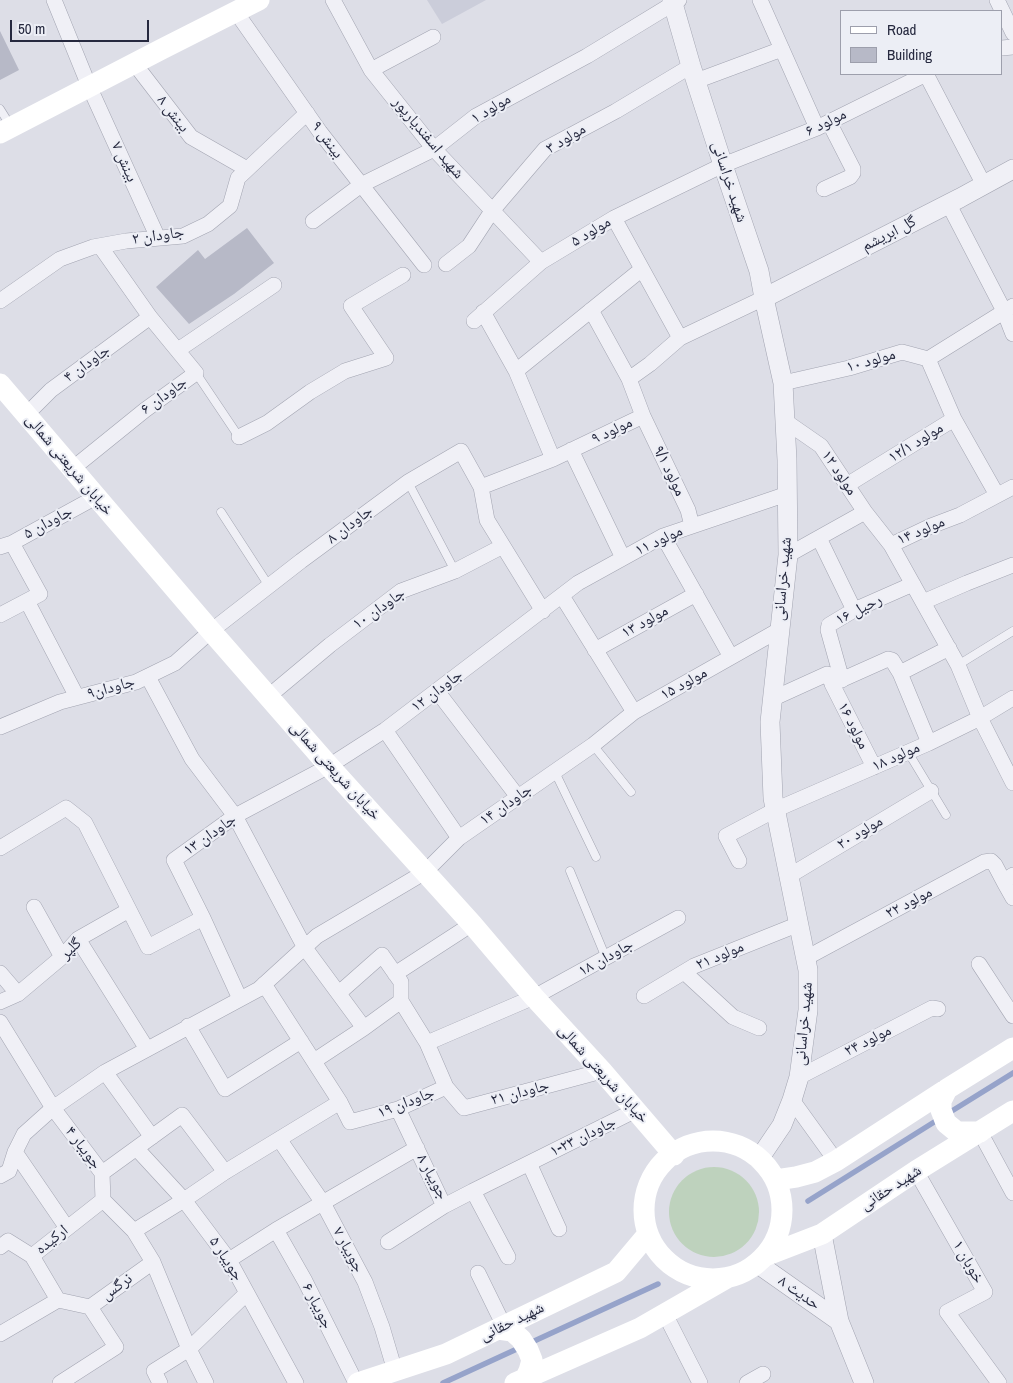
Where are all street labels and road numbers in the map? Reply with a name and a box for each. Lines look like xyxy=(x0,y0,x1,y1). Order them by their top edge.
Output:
street label: مولود ۱ xyxy=(468,90,514,128)
street label: بینش ۸ xyxy=(153,92,193,136)
street label: شهید اسفندیارپور xyxy=(388,93,468,183)
street label: مولود ۶ xyxy=(802,105,850,141)
street label: بینش ۹ xyxy=(307,117,347,163)
street label: مولود ۳ xyxy=(543,120,589,158)
street label: بینش ۷ xyxy=(107,139,141,185)
street label: شهید خراسانی xyxy=(707,139,751,225)
street label: گل ابریشم xyxy=(858,212,920,256)
street label: مولود ۵ xyxy=(568,213,614,251)
street label: جاودان ۲ xyxy=(131,223,185,249)
street label: جاودان ۴ xyxy=(60,341,114,387)
street label: مولود ۱۰ xyxy=(844,345,898,377)
street label: جاودان ۶ xyxy=(137,373,191,419)
street label: خیابان شریعتی شمالی xyxy=(21,410,117,520)
street label: مولود ۹ xyxy=(588,413,636,449)
street label: مولود ۱۲/۱ xyxy=(885,419,947,467)
street label: مولود ۹/۱ xyxy=(649,443,689,499)
street label: مولود ۱۲ xyxy=(817,447,861,499)
street label: جاودان ۵ xyxy=(20,502,76,544)
street label: جاودان ۸ xyxy=(323,502,377,548)
street label: مولود ۱۴ xyxy=(894,512,948,550)
street label: مولود ۱۱ xyxy=(632,522,686,560)
street label: شهید خراسانی xyxy=(770,536,796,622)
street label: جاودان ۱۰ xyxy=(349,584,409,634)
street label: رحیل ۱۶ xyxy=(833,590,885,630)
street label: مولود ۱۳ xyxy=(618,601,672,643)
street label: مولود ۱۵ xyxy=(657,663,711,705)
street label: جاودان ۱۲ xyxy=(407,665,467,717)
street label: جاودان۹ xyxy=(85,672,137,704)
street label: مولود ۱۶ xyxy=(833,699,873,753)
street label: خیابان شریعتی شمالی xyxy=(286,718,384,824)
street label: مولود ۱۸ xyxy=(869,738,923,776)
street label: جاودان ۱۴ xyxy=(476,780,536,830)
street label: جاودان ۱۳ xyxy=(180,810,240,860)
street label: مولود ۲۰ xyxy=(833,812,887,854)
street label: مولود ۲۲ xyxy=(882,883,936,923)
street label: گلپر xyxy=(56,934,86,964)
street label: جاودان ۱۸ xyxy=(575,935,637,981)
street label: مولود ۲۱ xyxy=(693,937,747,975)
street label: شهید خراسانی xyxy=(791,981,817,1067)
street label: خیابان شریعتی شمالی xyxy=(554,1021,652,1127)
street label: مولود ۲۴ xyxy=(841,1021,895,1061)
street label: جاودان ۲۱ xyxy=(489,1076,551,1110)
street label: جاودان ۱۹ xyxy=(375,1083,437,1123)
street label: جاودان ۲۳-۱ xyxy=(547,1113,619,1161)
street label: جویبار ۴ xyxy=(61,1123,105,1173)
street label: جویبار ۸ xyxy=(412,1151,452,1203)
street label: شهید حقانی xyxy=(857,1161,925,1215)
street label: ارکیده xyxy=(32,1221,72,1259)
street label: جویبار ۷ xyxy=(328,1224,368,1276)
street label: جویبار ۵ xyxy=(205,1233,247,1285)
street label: خوبان ۱ xyxy=(948,1237,988,1287)
street label: نرگس xyxy=(98,1269,136,1305)
street label: حدیث ۸ xyxy=(774,1272,824,1314)
street label: جویبار ۶ xyxy=(297,1280,337,1332)
street label: شهید حقانی xyxy=(477,1298,547,1346)

